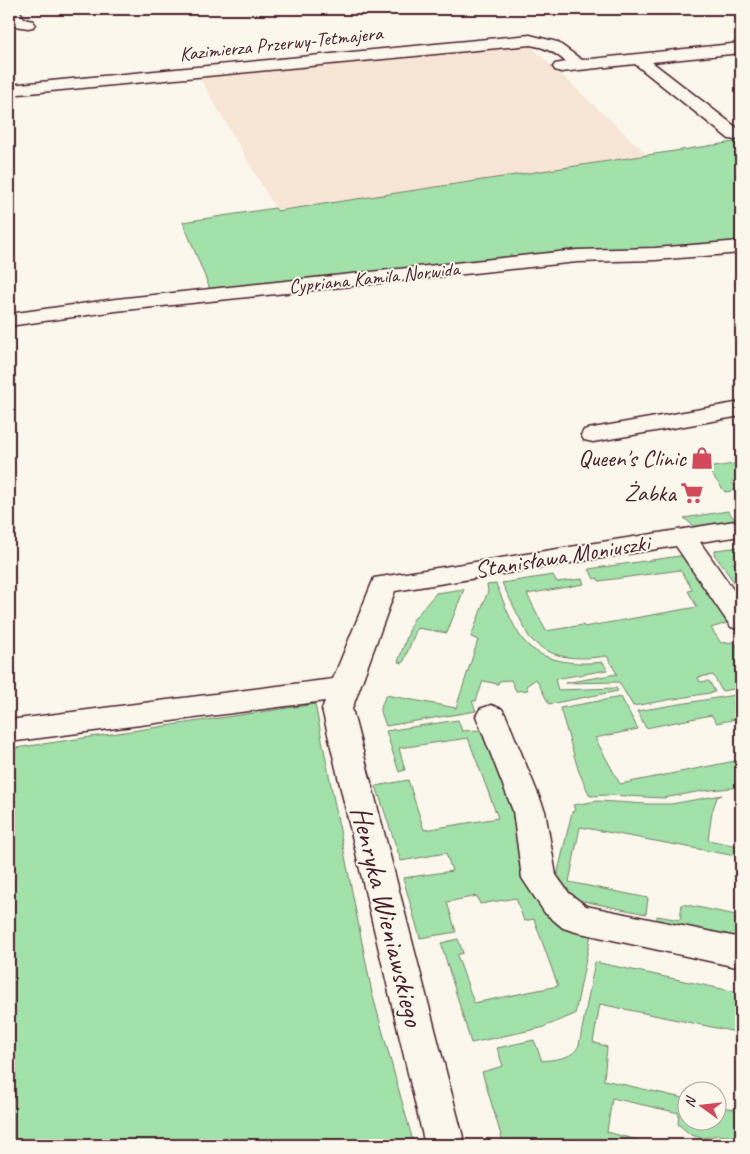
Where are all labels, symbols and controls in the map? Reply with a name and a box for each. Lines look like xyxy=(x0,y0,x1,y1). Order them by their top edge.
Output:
street label: Kazimierza Przerwy-Tetmajera xyxy=(178,20,385,67)
street label: Cypriana Kamila Norwida xyxy=(287,256,462,299)
place label: Queen's Clinic xyxy=(578,443,687,473)
shop icon: Queen's Clinic xyxy=(689,445,715,471)
place label: Żabka xyxy=(624,478,677,508)
supermarket icon: Żabka xyxy=(679,480,705,506)
street label: Stanisława Moniuszki xyxy=(473,527,655,585)
street label: Henryka Wieniawskiego xyxy=(342,802,433,1032)
north arrow xyxy=(678,1082,728,1132)
text: N xyxy=(681,1094,700,1109)

